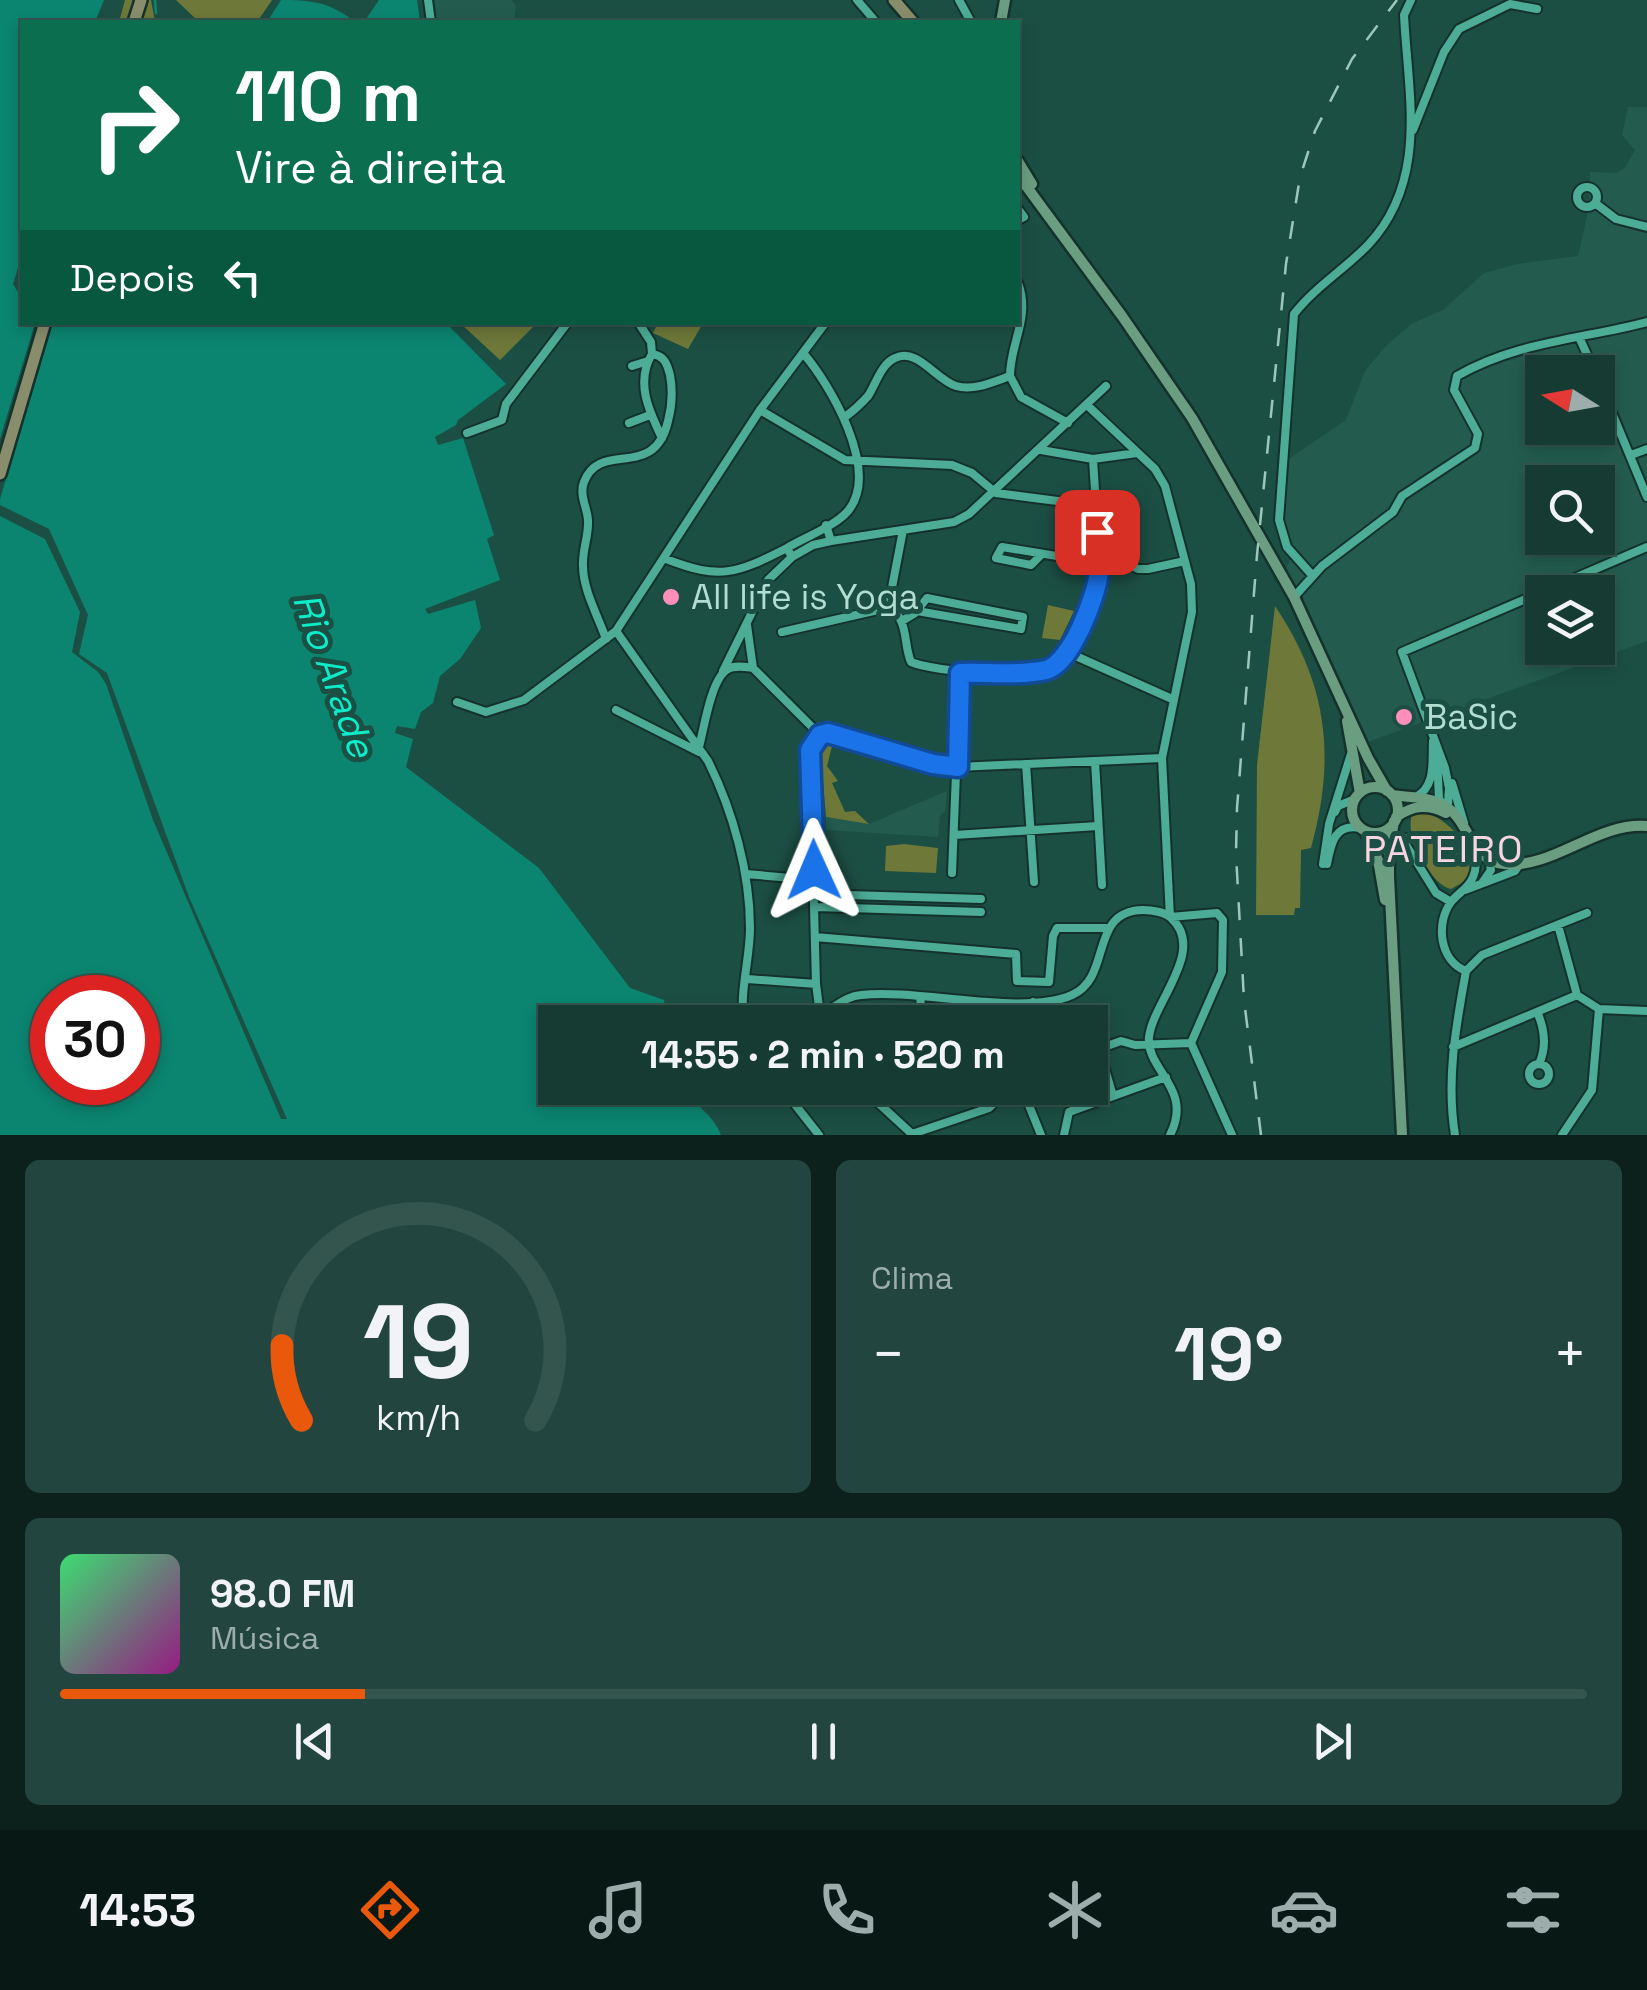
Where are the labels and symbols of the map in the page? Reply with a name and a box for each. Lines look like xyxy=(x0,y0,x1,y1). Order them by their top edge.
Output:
north arrow xyxy=(1525,355,1615,445)
pin xyxy=(1055,490,1140,575)
place label: All life is Yoga xyxy=(691,575,919,619)
water label: Rio Arade xyxy=(282,586,386,765)
marker: All life is Yoga xyxy=(660,586,682,608)
place label: BaSic xyxy=(1424,695,1518,739)
marker: BaSic xyxy=(1393,706,1415,728)
position arrow xyxy=(762,818,866,922)
district label: PATEIRO xyxy=(1363,825,1525,873)
speed limit sign: 30 xyxy=(30,975,160,1105)

